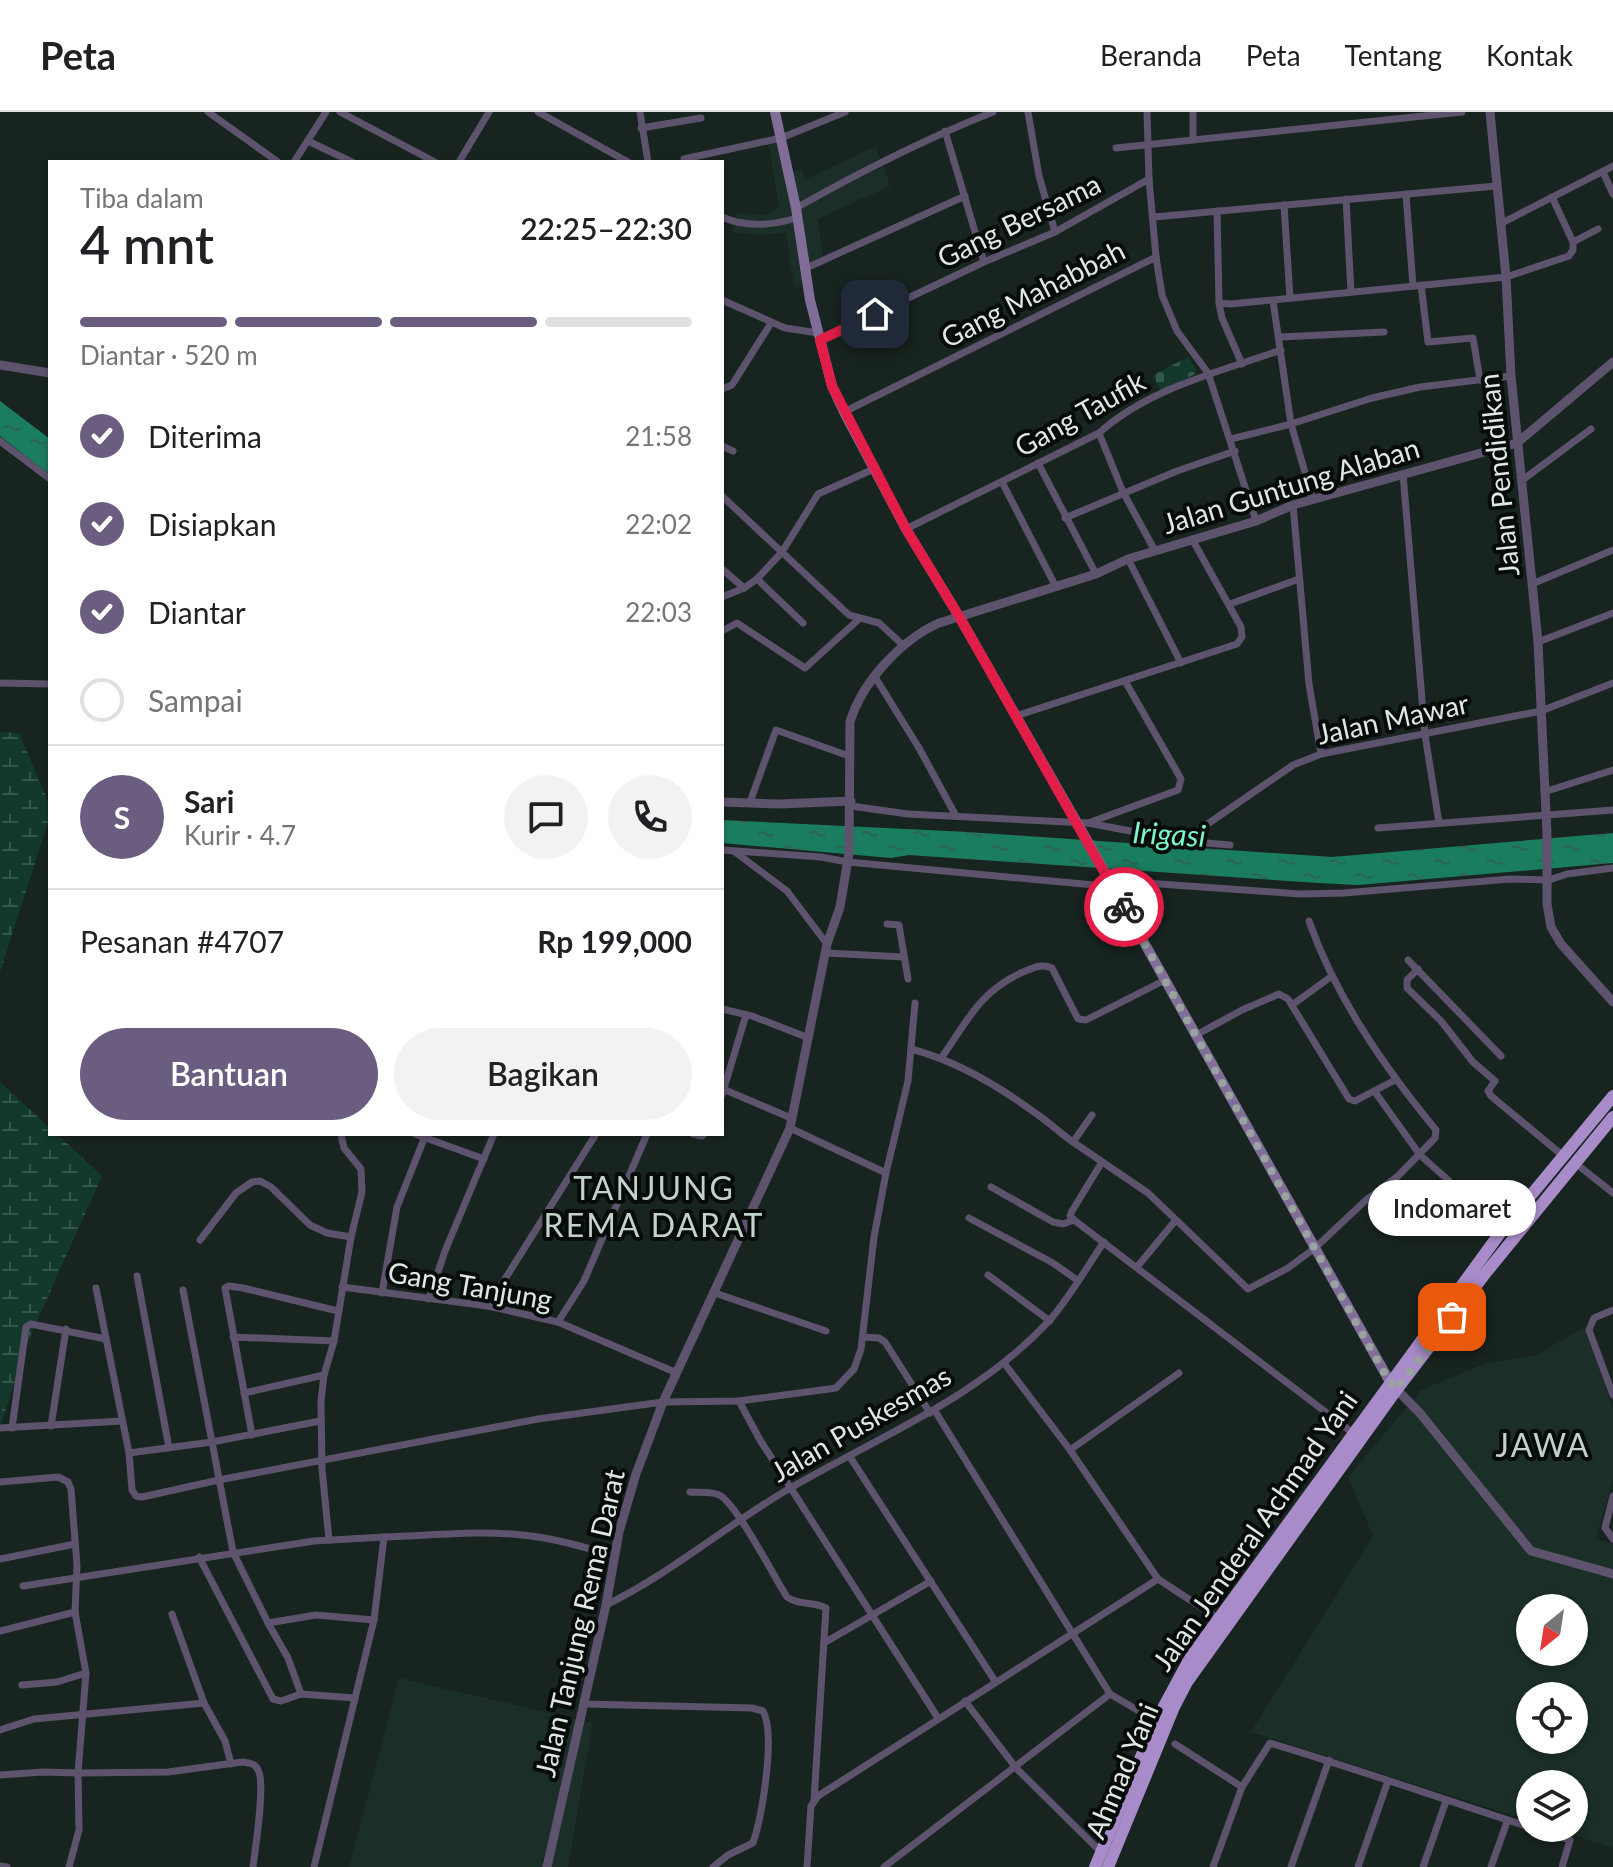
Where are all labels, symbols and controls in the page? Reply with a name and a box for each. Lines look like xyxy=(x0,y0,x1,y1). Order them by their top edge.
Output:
text: Peta xyxy=(40,32,116,78)
text: Beranda xyxy=(1100,38,1202,72)
text: Peta xyxy=(1246,38,1301,72)
text: Tentang xyxy=(1345,38,1442,72)
text: Kontak xyxy=(1486,38,1573,72)
street label: Gang Bersama xyxy=(931,166,1106,274)
text: Tiba dalam xyxy=(80,182,204,214)
text: 22:25–22:30 xyxy=(520,210,692,246)
text: 4 mnt xyxy=(80,213,214,275)
street label: Gang Mahabbah xyxy=(935,232,1130,354)
pin xyxy=(841,280,909,348)
icon: home xyxy=(853,292,897,336)
text: Diantar · 520 m xyxy=(80,339,258,371)
street label: Gang Taufik xyxy=(1008,363,1151,463)
street label: Jalan Pendidikan xyxy=(1470,372,1526,578)
icon: check xyxy=(80,414,124,458)
text: Diterima xyxy=(148,418,262,454)
text: 21:58 xyxy=(625,420,692,452)
street label: Jalan Guntung Alaban xyxy=(1158,430,1423,540)
icon: check xyxy=(80,502,124,546)
text: Disiapkan xyxy=(148,506,277,542)
text: 22:02 xyxy=(625,508,692,540)
icon: check xyxy=(80,590,124,634)
text: Diantar xyxy=(148,594,246,630)
text: 22:03 xyxy=(625,596,692,628)
text: Sampai xyxy=(148,682,243,718)
street label: Jalan Mawar xyxy=(1314,685,1472,751)
button: chat xyxy=(504,775,588,859)
button: phone xyxy=(608,775,692,859)
text: Sari xyxy=(184,783,234,819)
text: S xyxy=(114,799,130,835)
water label: Irigasi xyxy=(1132,813,1207,853)
text: Kurir · 4.7 xyxy=(184,819,296,851)
courier xyxy=(1084,867,1164,947)
icon: bike xyxy=(1102,885,1146,929)
text: Pesanan #4707 xyxy=(80,923,284,959)
text: Rp 199,000 xyxy=(537,923,692,959)
button: Bantuan xyxy=(80,1028,378,1120)
button: Bagikan xyxy=(394,1028,692,1120)
district label: TANJUNG REMA DARAT xyxy=(544,1168,764,1244)
callout: Indomaret xyxy=(1368,1181,1536,1237)
text: Indomaret xyxy=(1393,1192,1511,1224)
street label: Gang Tanjung xyxy=(385,1254,555,1316)
pin xyxy=(1418,1283,1486,1351)
icon: bag xyxy=(1430,1295,1474,1339)
street label: Jalan Puskesmas xyxy=(764,1358,957,1488)
street label: Jalan Jenderal Achmad Yani xyxy=(1145,1384,1364,1677)
district label: JAWA xyxy=(1496,1425,1590,1464)
street label: Jalan Tanjung Rema Darat xyxy=(527,1466,631,1780)
north arrow xyxy=(1516,1594,1588,1666)
map controls xyxy=(1516,1594,1588,1842)
button: locate xyxy=(1516,1682,1588,1754)
street label: Ahmad Yani xyxy=(1077,1698,1165,1843)
button: layers xyxy=(1516,1770,1588,1842)

